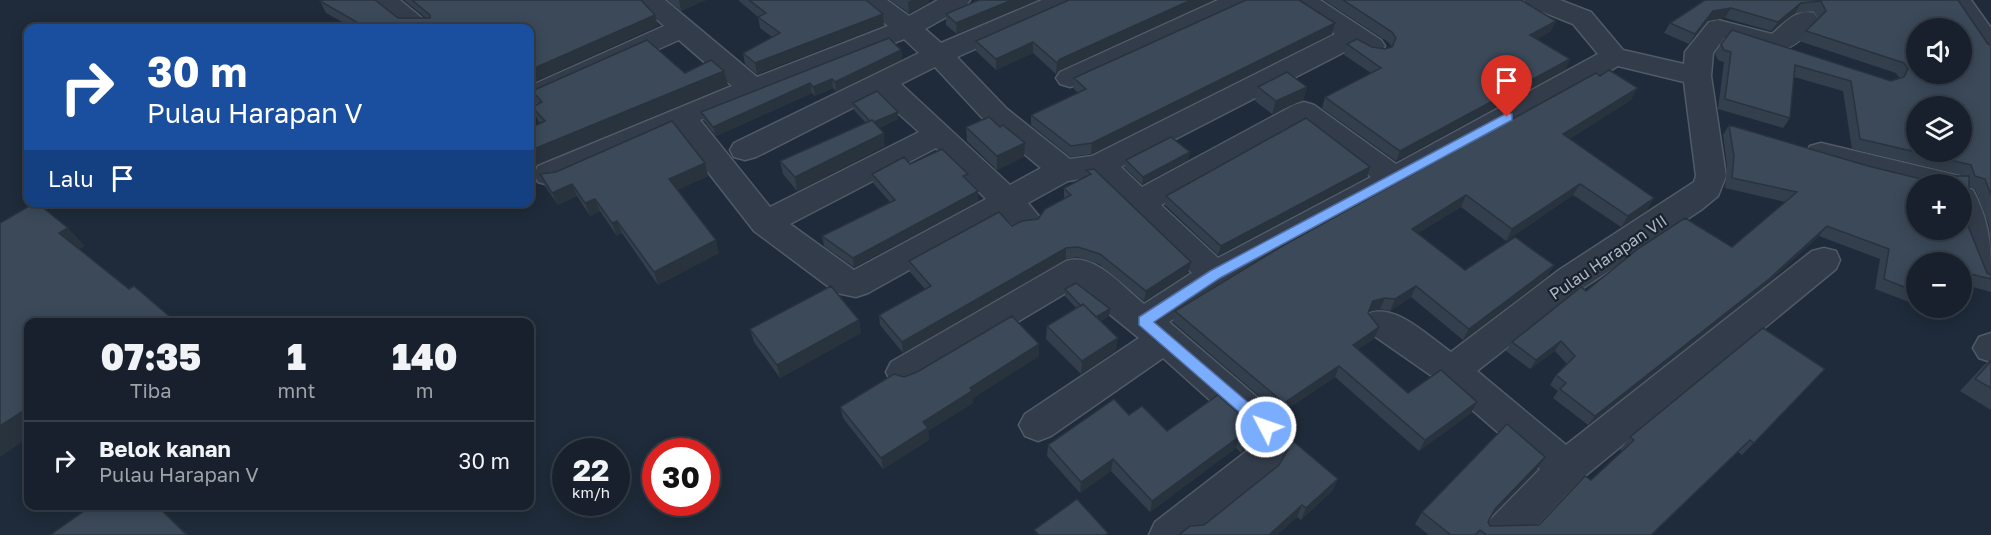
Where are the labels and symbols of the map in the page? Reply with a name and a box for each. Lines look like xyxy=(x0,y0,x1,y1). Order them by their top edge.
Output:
pin xyxy=(1481,55,1532,117)
street label: Pulau Harapan VII xyxy=(1545,210,1671,304)
position arrow xyxy=(1234,395,1298,459)
speed limit sign: 30 xyxy=(642,438,720,516)

